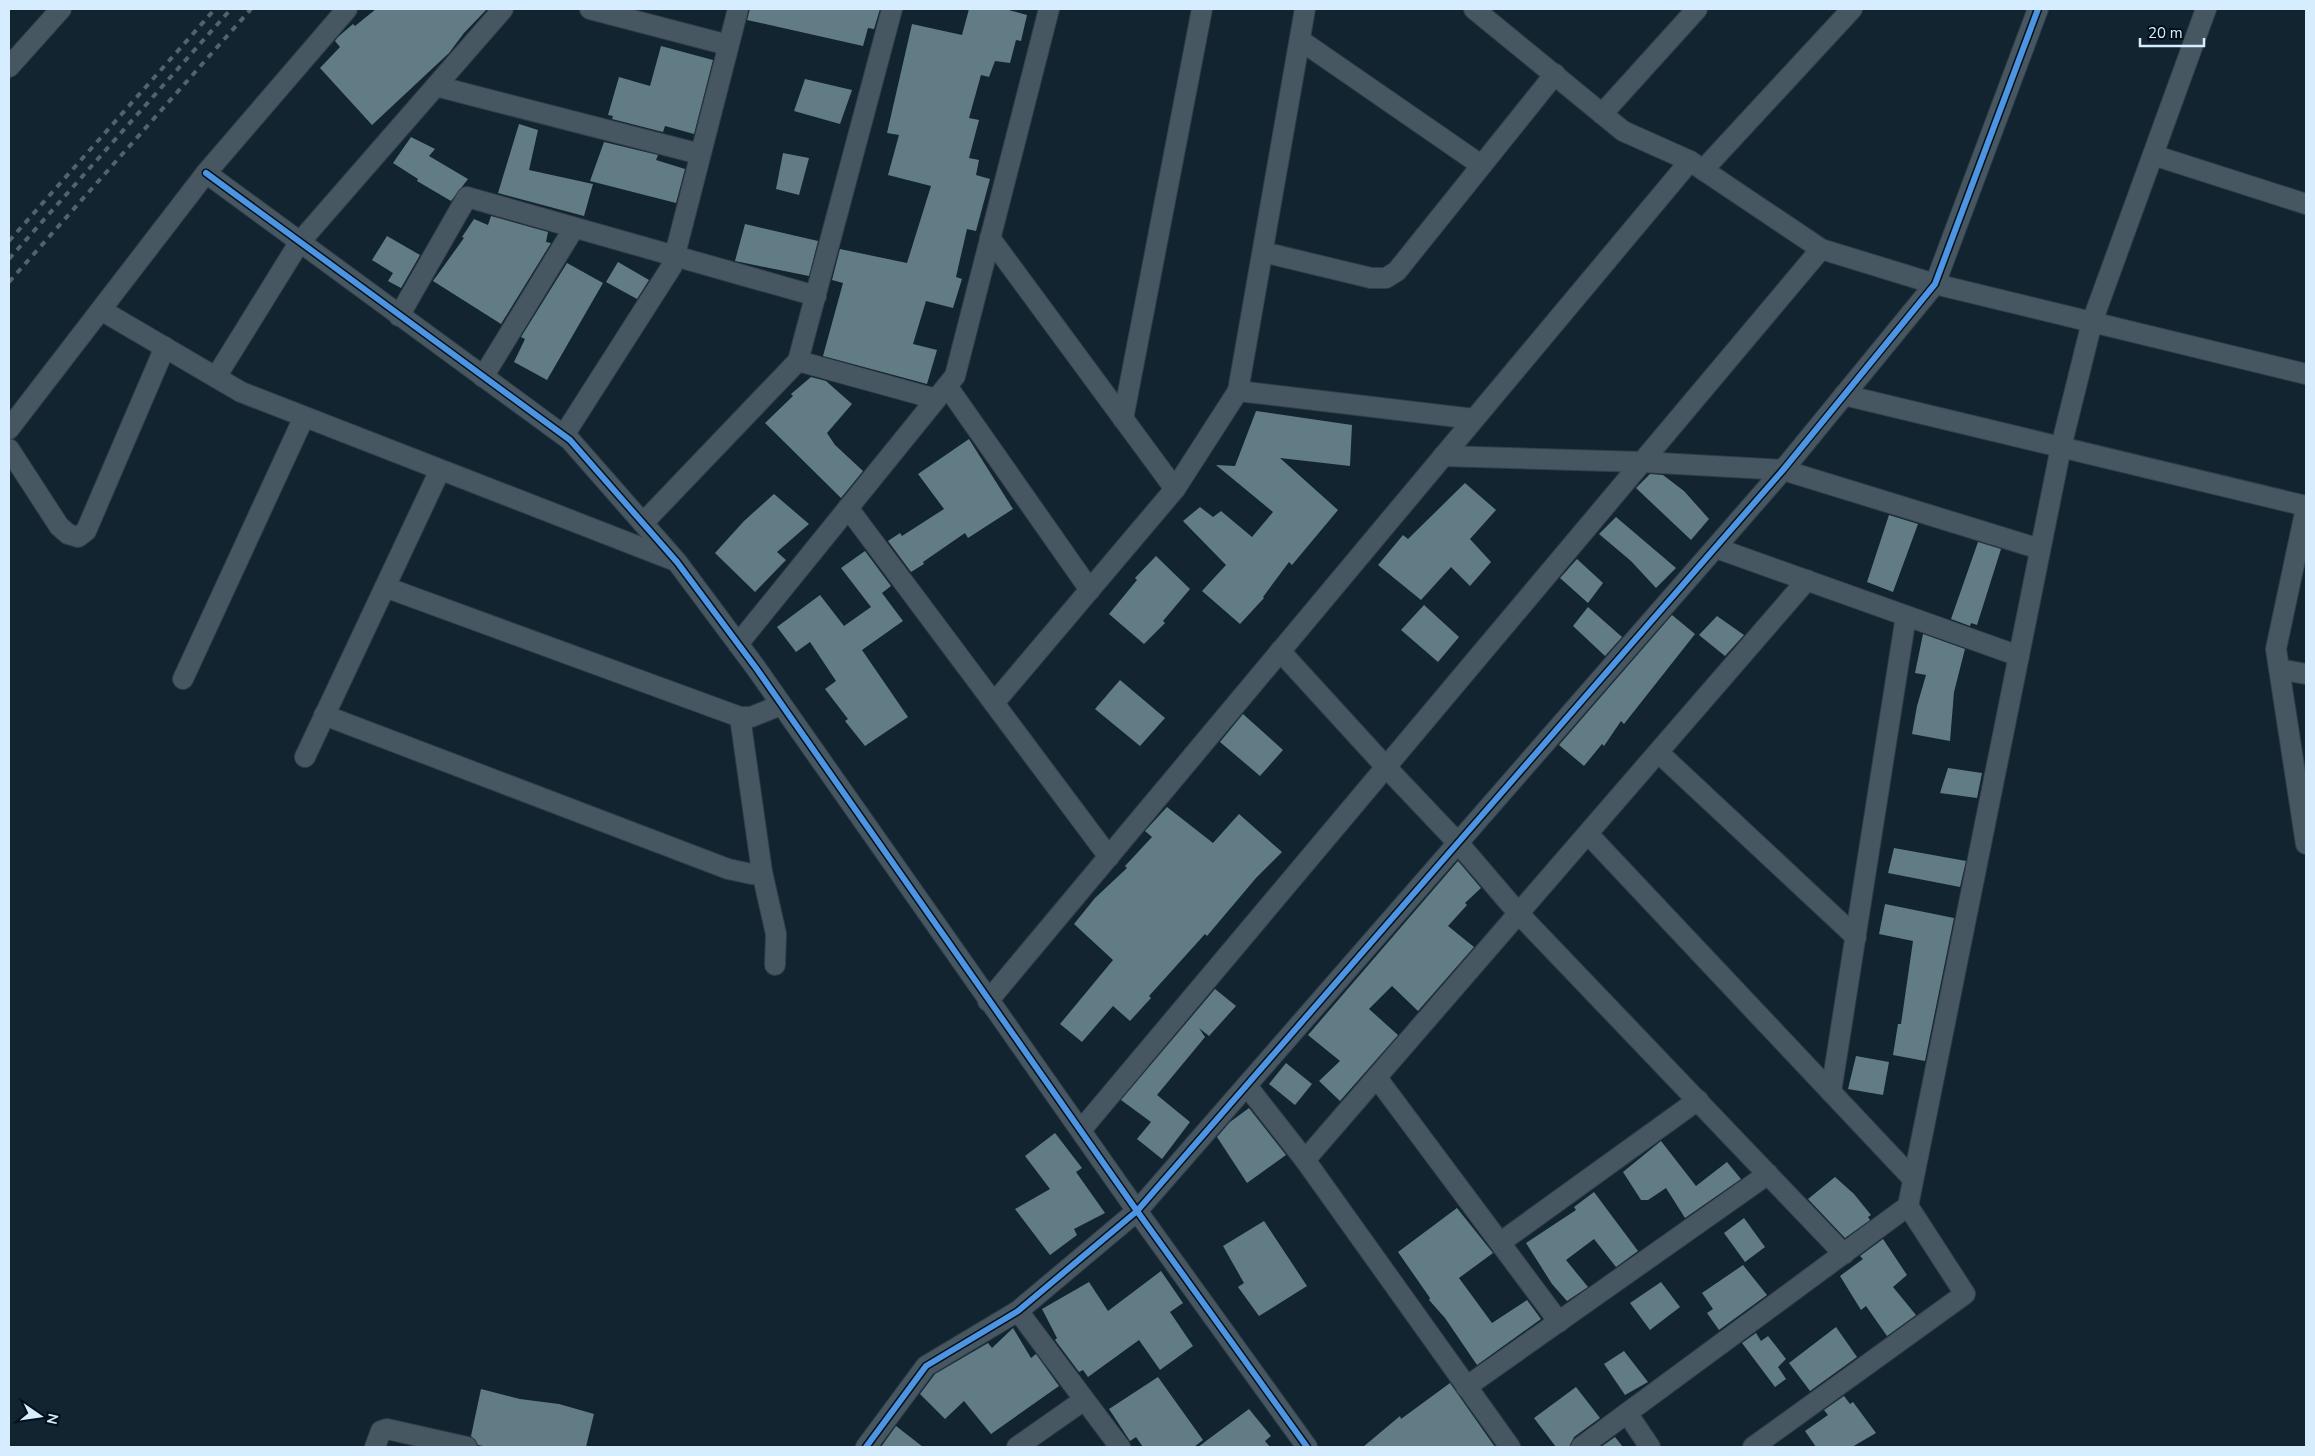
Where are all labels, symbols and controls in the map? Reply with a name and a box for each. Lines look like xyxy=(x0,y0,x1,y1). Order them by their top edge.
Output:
scale bar xyxy=(2140,15,2204,47)
text: 20 m xyxy=(2148,23,2183,43)
north arrow xyxy=(15,1391,65,1441)
text: N xyxy=(42,1412,63,1426)

